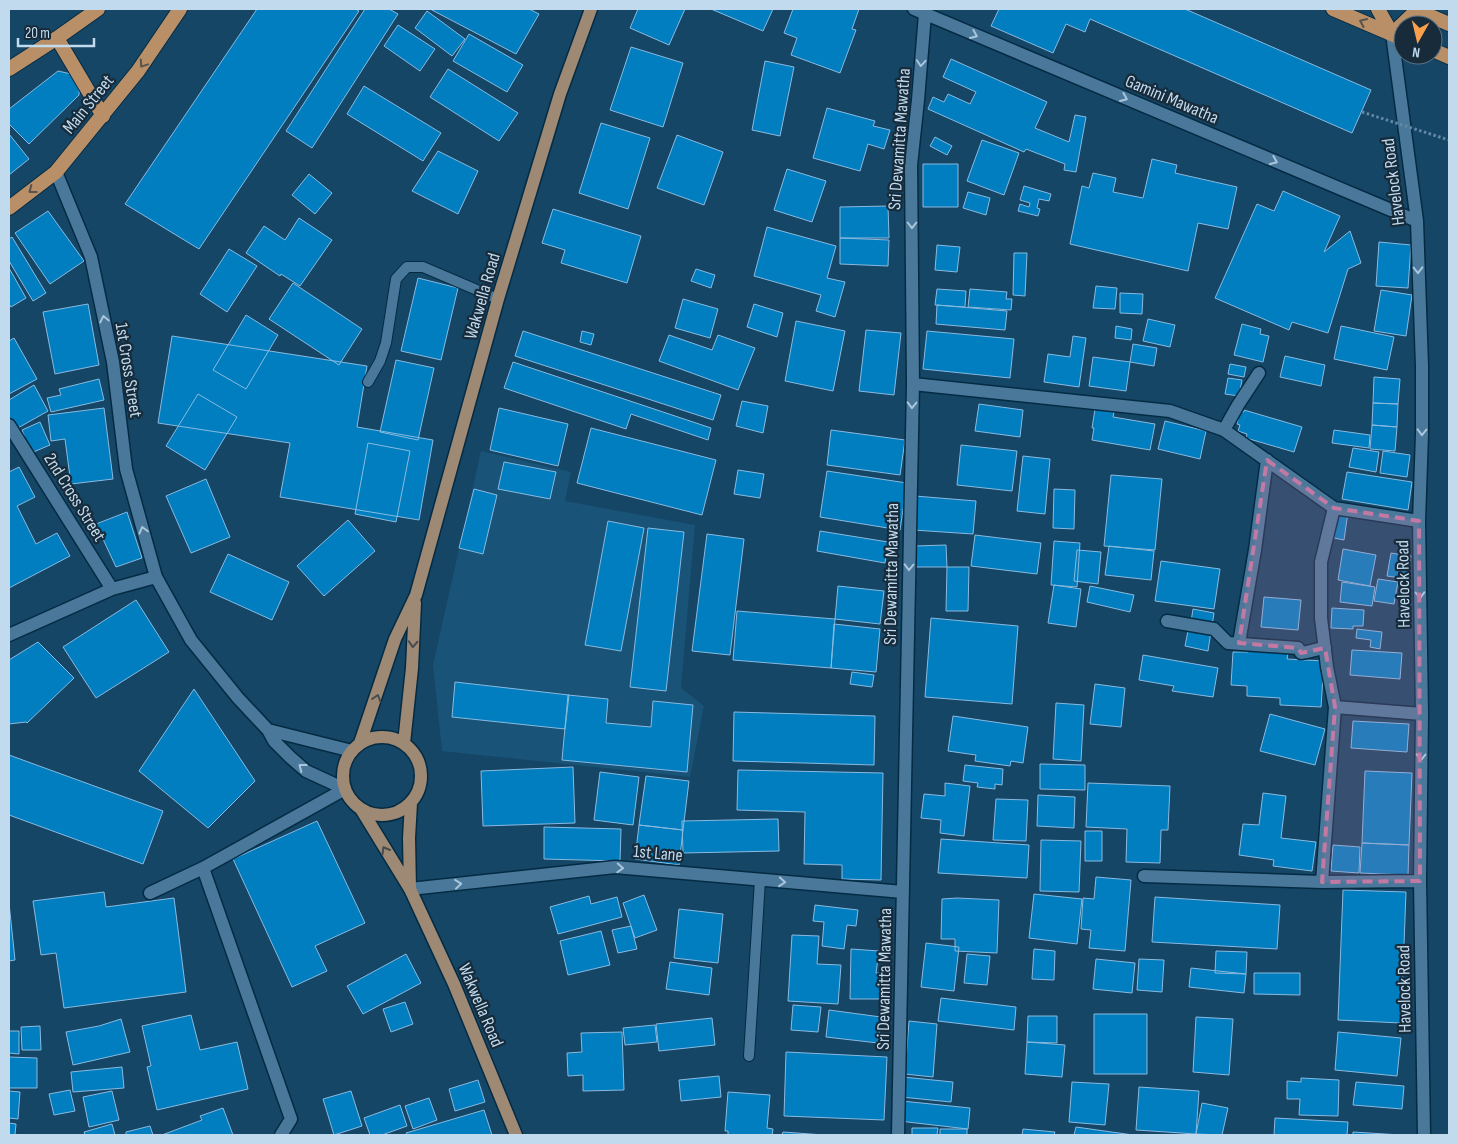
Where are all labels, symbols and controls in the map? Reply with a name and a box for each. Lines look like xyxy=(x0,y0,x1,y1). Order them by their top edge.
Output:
scale bar xyxy=(18,15,94,47)
north arrow xyxy=(1393,15,1443,65)
one-way arrow xyxy=(1359,17,1368,28)
text: 20 m xyxy=(25,24,50,43)
one-way arrow xyxy=(969,28,978,39)
text: N xyxy=(1411,43,1421,61)
one-way arrow xyxy=(140,58,149,67)
one-way arrow xyxy=(916,59,927,67)
street label: Sri Dewamitta Mawatha xyxy=(884,67,915,211)
street label: Main Street xyxy=(58,70,119,138)
street label: Gamini Mawatha xyxy=(1122,70,1222,129)
one-way arrow xyxy=(1119,92,1128,102)
street label: Havelock Road xyxy=(1378,137,1409,227)
one-way arrow xyxy=(1269,155,1278,165)
one-way arrow xyxy=(28,184,38,193)
one-way arrow xyxy=(906,221,917,229)
street label: Wakwella Road xyxy=(460,251,505,342)
one-way arrow xyxy=(1412,266,1423,274)
one-way arrow xyxy=(99,315,110,324)
street label: 1st Cross Street xyxy=(111,321,146,419)
one-way arrow xyxy=(907,401,918,409)
one-way arrow xyxy=(1417,429,1427,437)
street label: 2nd Cross Street xyxy=(39,449,110,546)
street label: Sri Dewamitta Mawatha xyxy=(880,503,903,645)
one-way arrow xyxy=(138,526,149,535)
street label: Havelock Road xyxy=(1392,540,1415,628)
one-way arrow xyxy=(904,564,914,571)
one-way arrow xyxy=(1415,591,1426,599)
one-way arrow xyxy=(408,640,419,648)
one-way arrow xyxy=(371,694,381,702)
one-way arrow xyxy=(1416,754,1426,762)
one-way arrow xyxy=(298,763,307,772)
street label: 1st Lane xyxy=(632,841,684,866)
one-way arrow xyxy=(381,846,391,855)
one-way arrow xyxy=(616,863,624,873)
one-way arrow xyxy=(778,876,786,887)
one-way arrow xyxy=(454,879,462,890)
street label: Sri Dewamitta Mawatha xyxy=(873,908,896,1050)
street label: Havelock Road xyxy=(1393,945,1416,1033)
street label: Wakwella Road xyxy=(454,960,508,1050)

